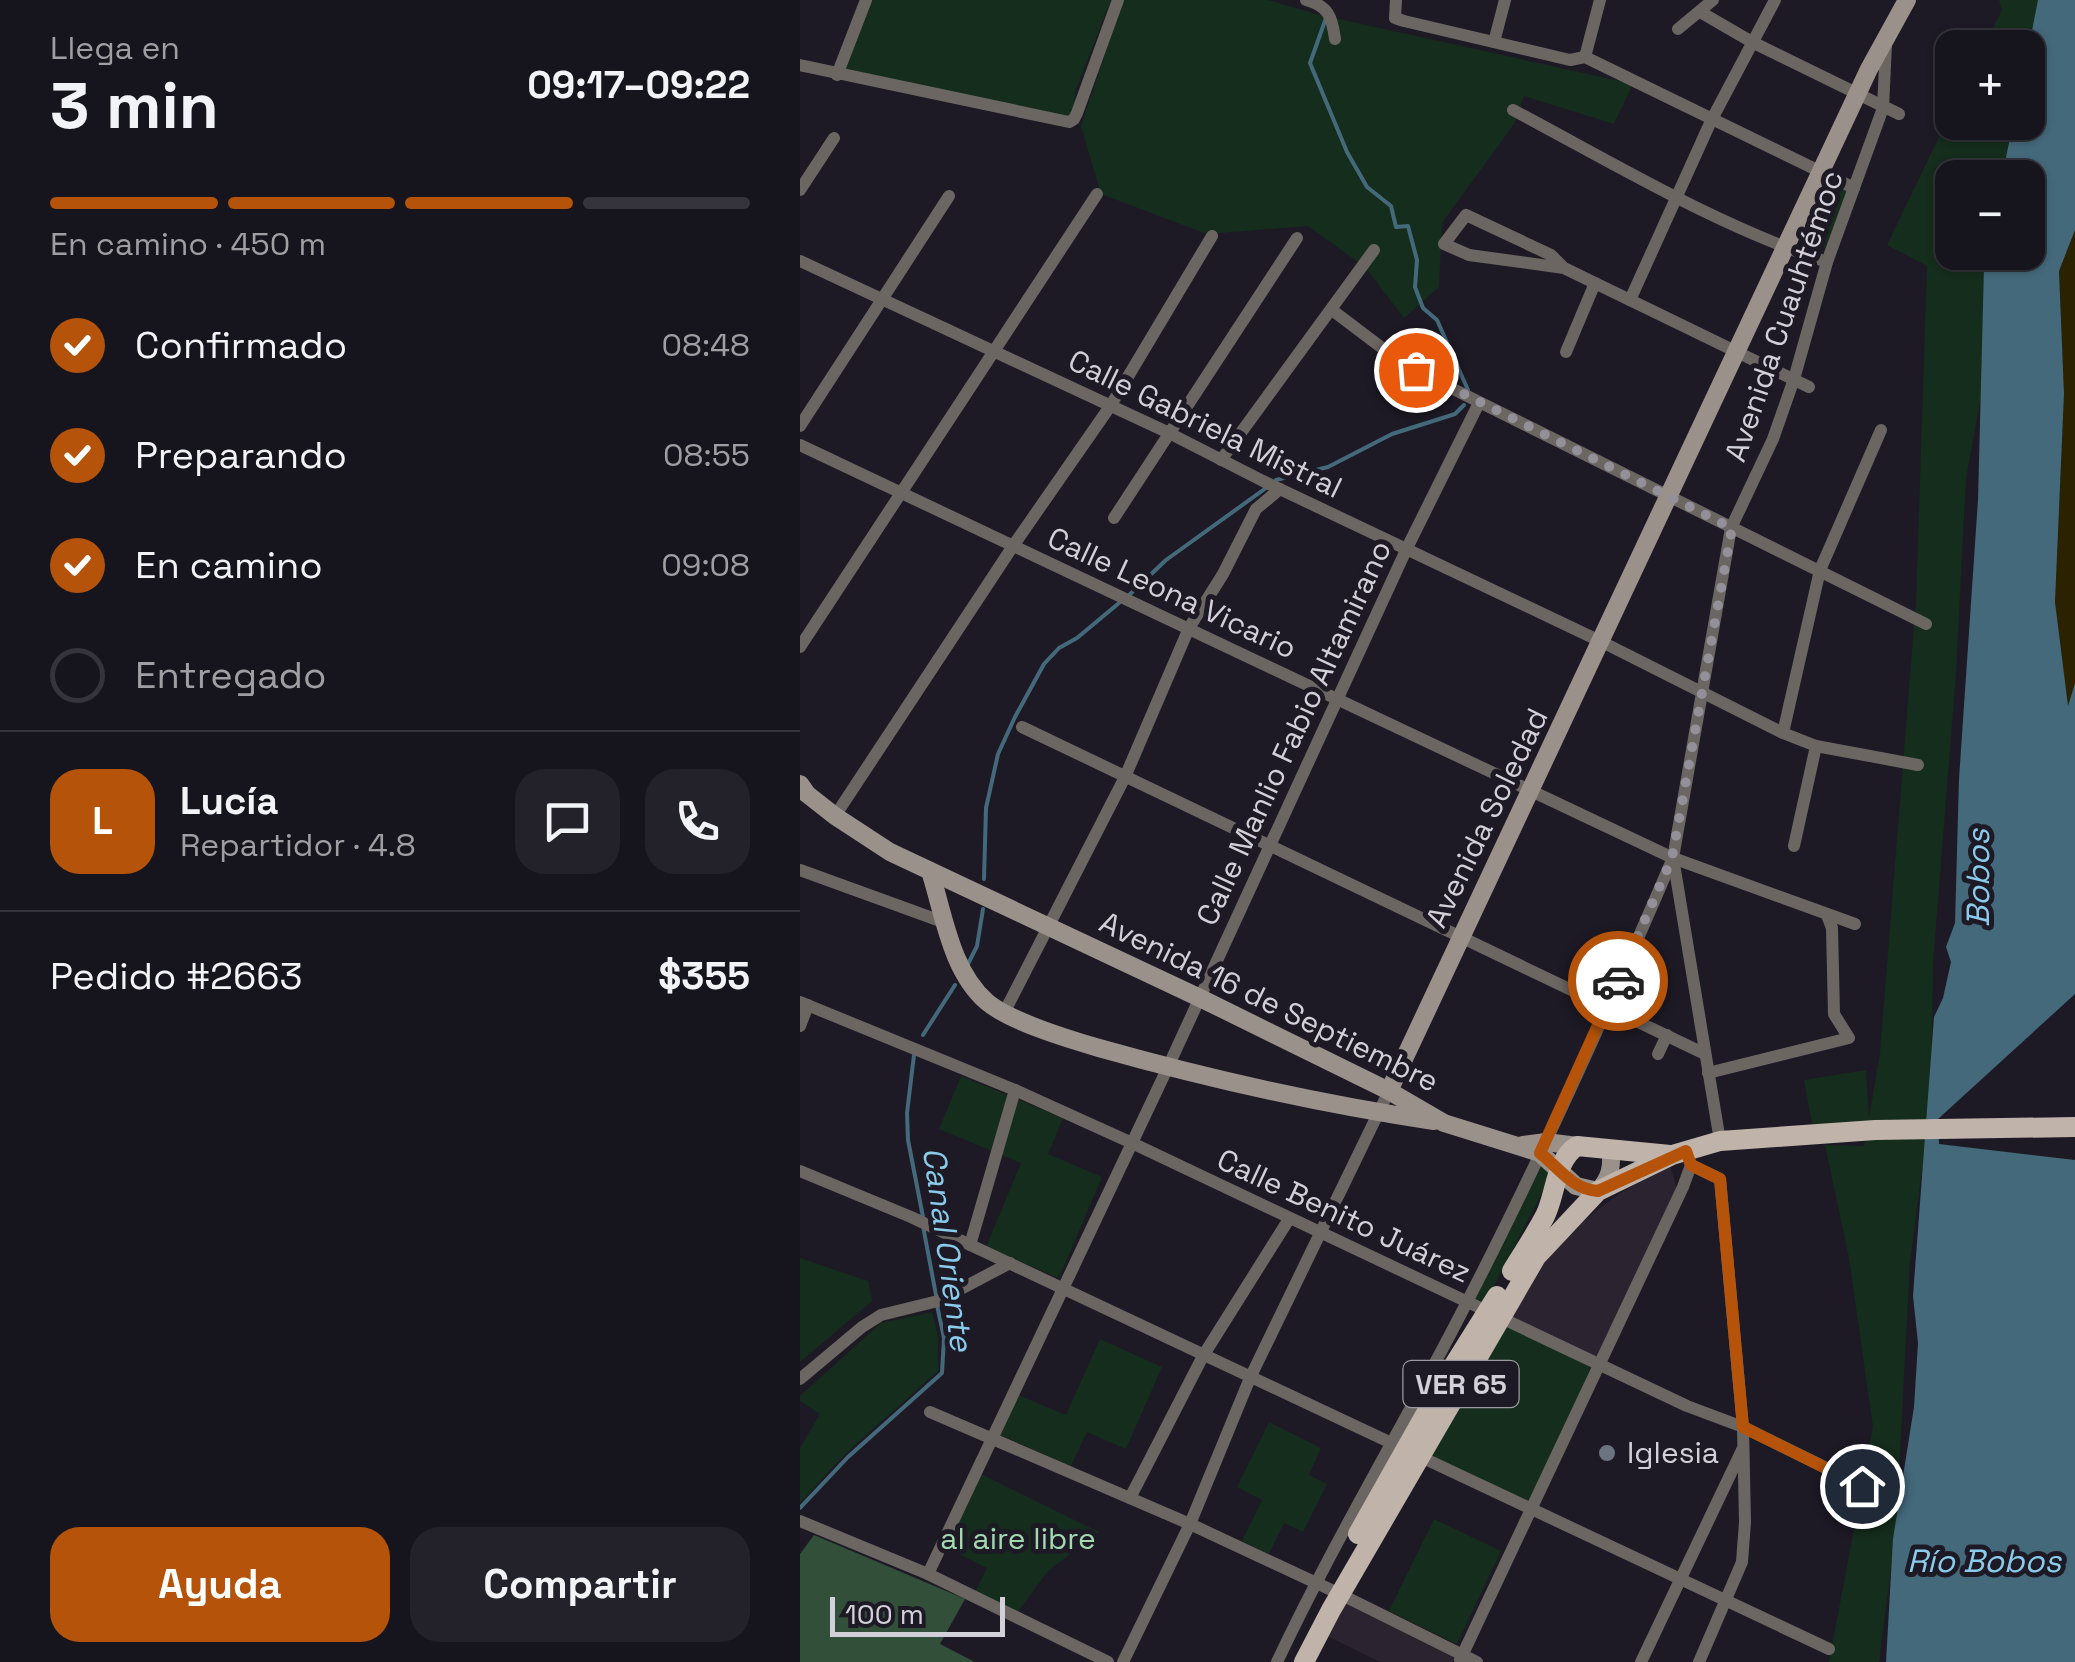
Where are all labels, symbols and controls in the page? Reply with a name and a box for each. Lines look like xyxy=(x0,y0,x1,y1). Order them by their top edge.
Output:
text: Llega en xyxy=(50,28,180,68)
map controls xyxy=(1935,30,2045,270)
button: + xyxy=(1935,30,2045,140)
text: 09:17–09:22 xyxy=(527,61,750,109)
text: 3 min xyxy=(50,64,219,147)
button: − xyxy=(1935,160,2045,270)
street label: Avenida Cuauhtémoc xyxy=(1715,165,1852,467)
text: En camino · 450 m xyxy=(50,224,326,264)
icon: check xyxy=(50,318,105,373)
text: Confirmado xyxy=(135,321,347,369)
text: 08:48 xyxy=(662,325,750,365)
pin xyxy=(1374,328,1459,413)
street label: Calle Gabriela Mistral xyxy=(1062,340,1348,507)
icon: bag xyxy=(1389,343,1444,398)
icon: check xyxy=(50,428,105,483)
text: Preparando xyxy=(135,431,347,479)
text: 08:55 xyxy=(663,435,750,475)
street label: Calle Leona Vicario xyxy=(1041,518,1303,667)
street label: Calle Manlio Fabio Altamirano xyxy=(1187,534,1400,932)
icon: check xyxy=(50,538,105,593)
text: En camino xyxy=(135,541,323,589)
text: 09:08 xyxy=(661,545,750,585)
text: Entregado xyxy=(135,651,326,699)
street label: Avenida Soledad xyxy=(1417,702,1557,934)
button: chat xyxy=(515,769,620,874)
button: phone xyxy=(645,769,750,874)
text: Lucía xyxy=(180,777,278,825)
text: L xyxy=(92,797,113,845)
text: Repartidor · 4.8 xyxy=(180,825,416,865)
water label: Bobos xyxy=(1958,828,1998,927)
street label: Avenida 16 de Septiembre xyxy=(1093,902,1445,1101)
courier xyxy=(1568,931,1668,1031)
text: Pedido #2663 xyxy=(50,952,302,1000)
text: $355 xyxy=(658,952,750,1000)
icon: car xyxy=(1591,954,1646,1009)
street label: Calle Benito Juárez xyxy=(1211,1140,1477,1292)
water label: Canal Oriente xyxy=(914,1144,982,1355)
road number: VER 65 xyxy=(1404,1361,1518,1407)
place label: Iglesia xyxy=(1627,1433,1719,1472)
marker: Iglesia xyxy=(1596,1442,1618,1464)
pin xyxy=(1820,1444,1905,1529)
icon: home xyxy=(1835,1459,1890,1514)
park label: al aire libre xyxy=(940,1519,1096,1558)
button: Ayuda xyxy=(50,1527,390,1642)
button: Compartir xyxy=(410,1527,750,1642)
water label: Río Bobos xyxy=(1907,1541,2062,1581)
scale bar xyxy=(830,1592,1005,1636)
text: 100 m xyxy=(845,1596,924,1632)

